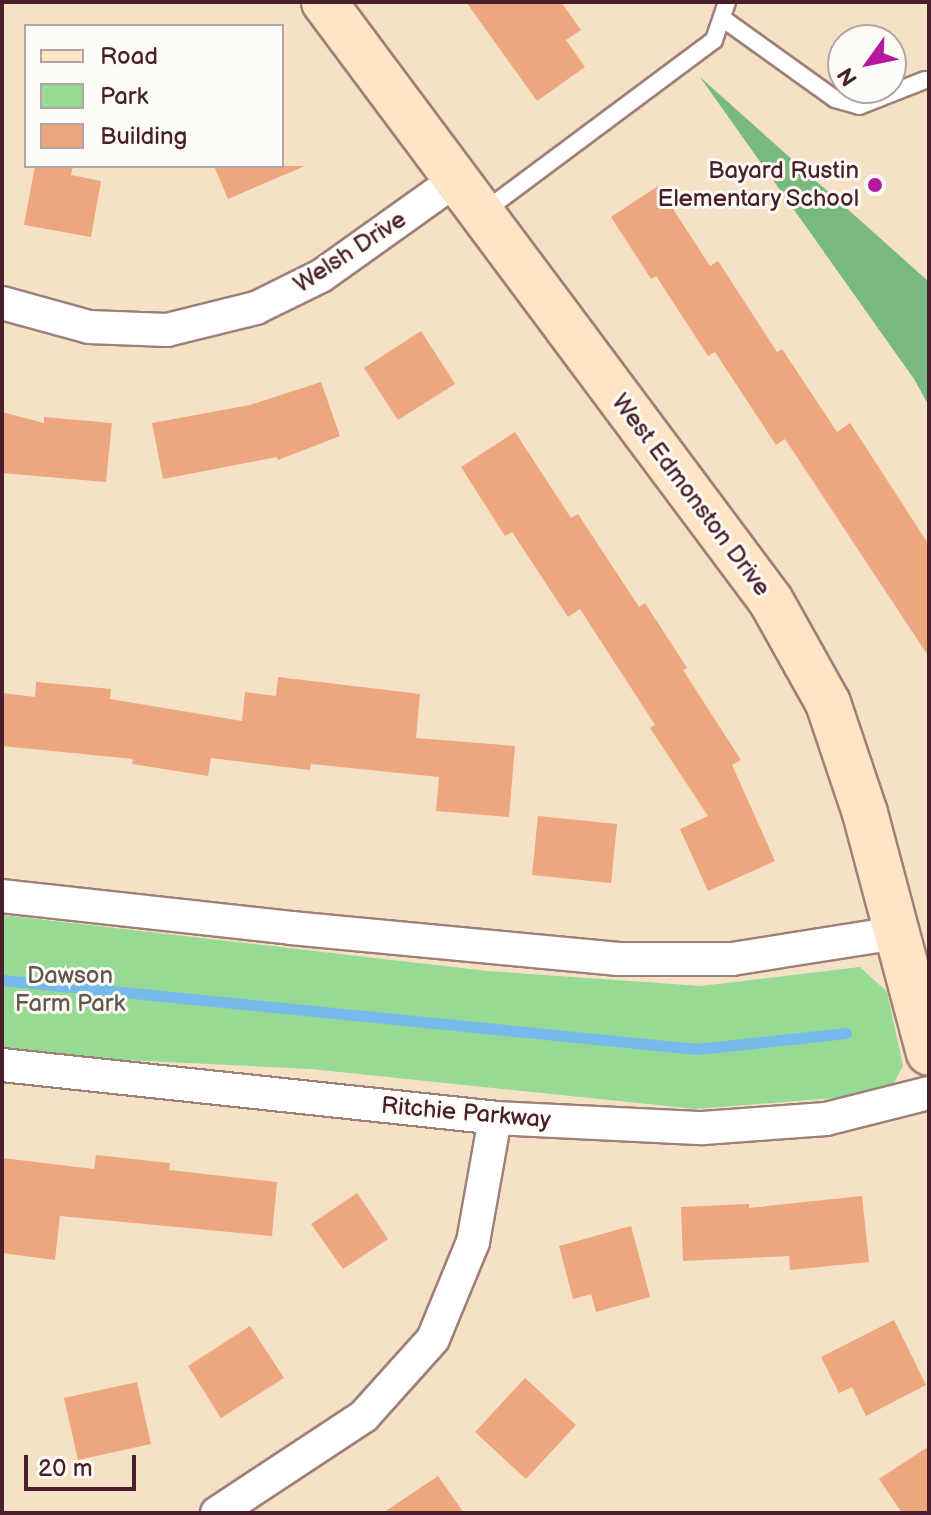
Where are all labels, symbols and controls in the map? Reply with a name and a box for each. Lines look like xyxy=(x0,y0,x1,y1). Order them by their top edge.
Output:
legend xyxy=(24,24,284,168)
north arrow xyxy=(827,24,907,104)
text: Road xyxy=(100,42,158,71)
text: N xyxy=(832,62,864,91)
text: Park xyxy=(100,82,148,111)
text: Building xyxy=(100,122,187,151)
place label: Bayard Rustin Elementary School xyxy=(656,157,859,213)
marker: Bayard Rustin Elementary School xyxy=(866,176,884,194)
street label: Welsh Drive xyxy=(288,205,412,299)
street label: West Edmonston Drive xyxy=(606,388,776,602)
park label: Dawson Farm Park xyxy=(15,962,125,1018)
street label: Ritchie Parkway xyxy=(380,1091,552,1135)
scale bar xyxy=(28,1439,140,1489)
text: 20 m xyxy=(38,1454,93,1483)

